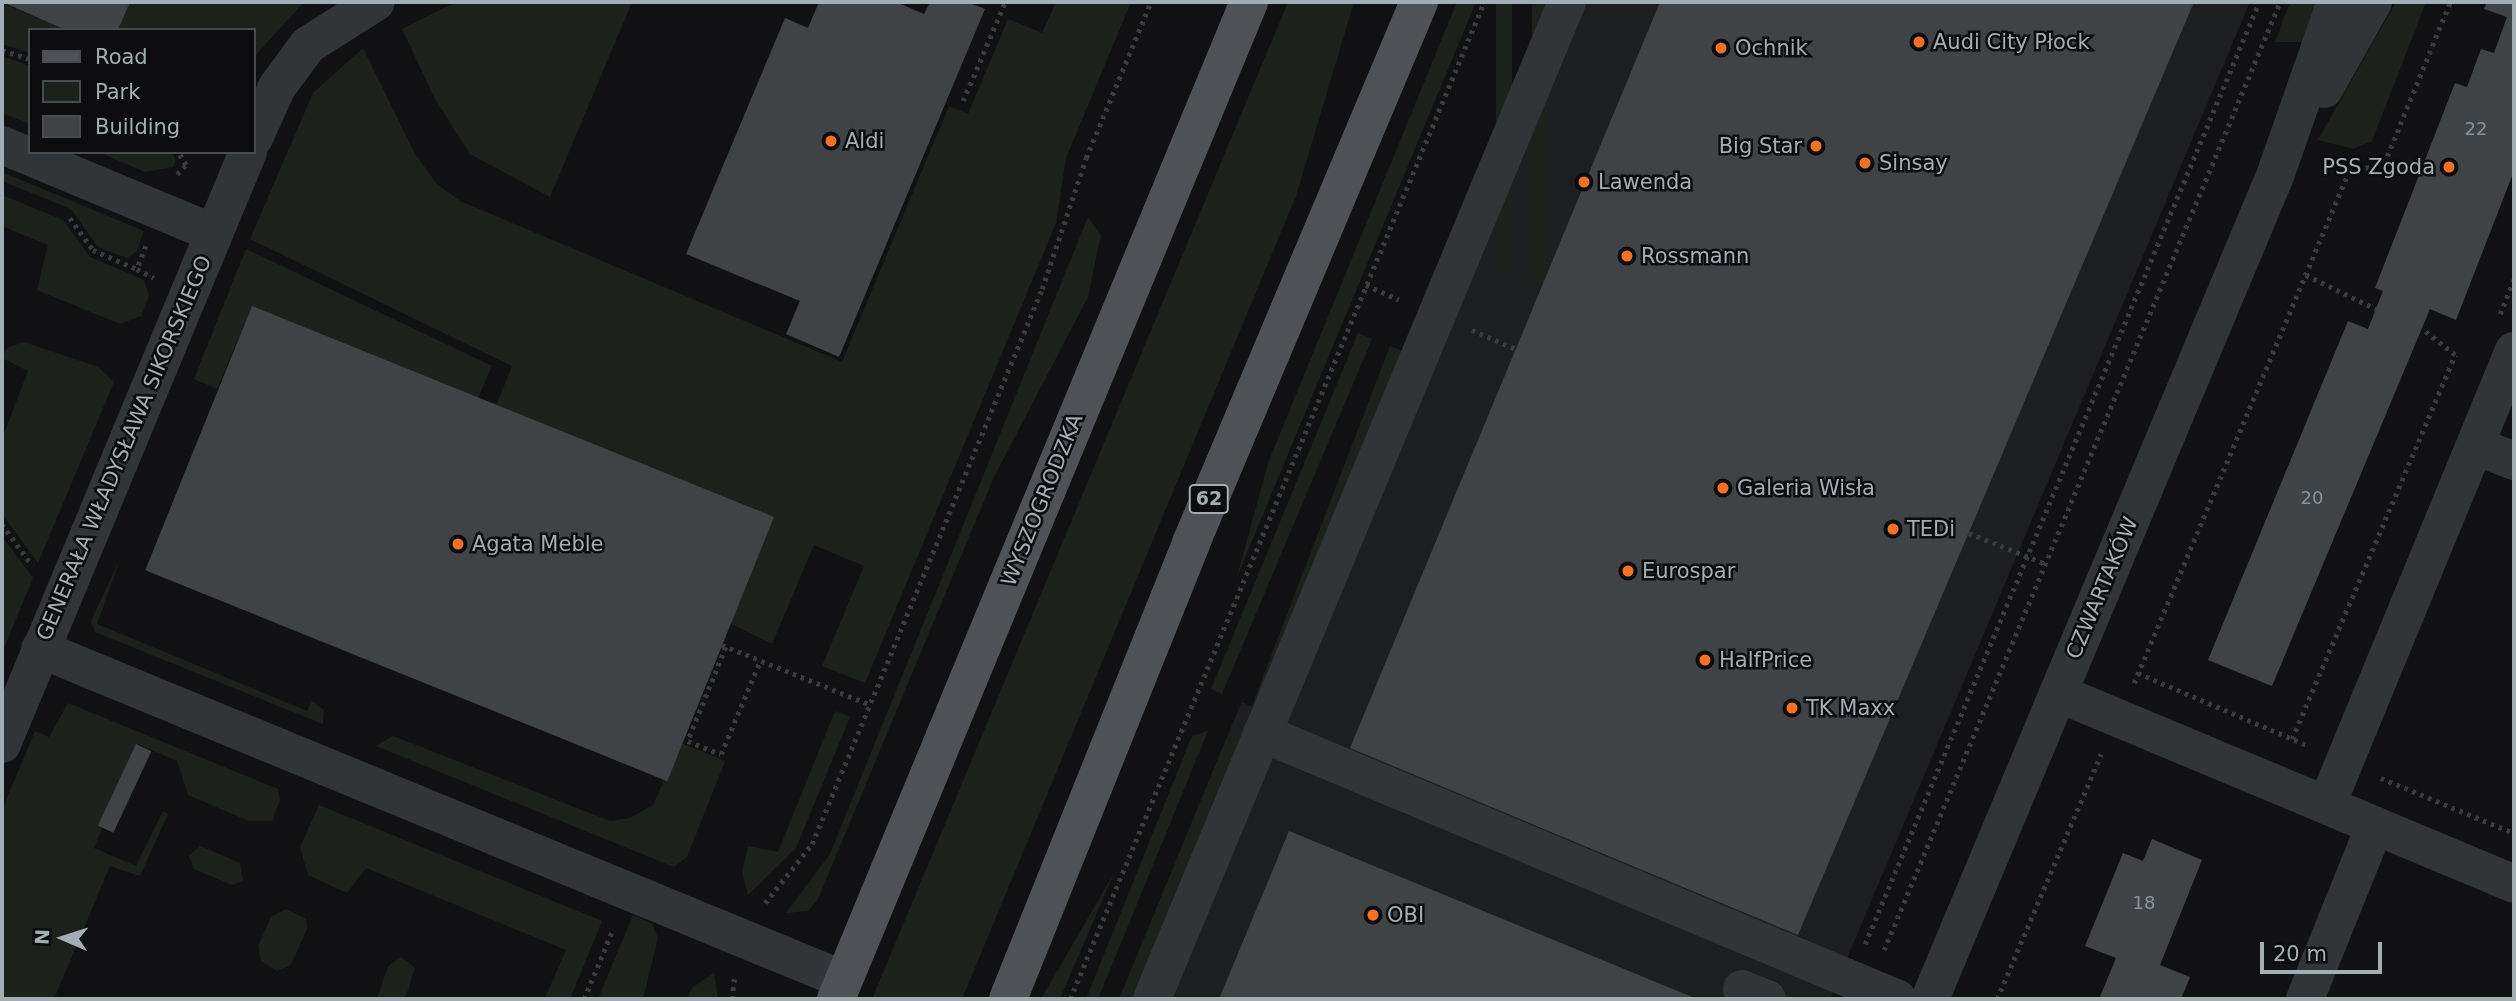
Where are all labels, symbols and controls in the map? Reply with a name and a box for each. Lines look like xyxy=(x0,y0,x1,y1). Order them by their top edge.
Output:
legend xyxy=(28,28,256,154)
place label: Audi City Płock xyxy=(1933,29,2090,55)
marker: Audi City Płock xyxy=(1911,34,1927,50)
place label: Ochnik xyxy=(1735,35,1808,61)
marker: Ochnik xyxy=(1713,40,1729,56)
text: Road xyxy=(95,45,148,69)
text: Park xyxy=(95,80,140,104)
text: Building xyxy=(95,115,180,139)
house number: 22 xyxy=(2465,118,2487,140)
place label: Aldi xyxy=(845,128,884,154)
marker: Aldi xyxy=(823,133,839,149)
place label: Big Star xyxy=(1719,133,1802,159)
marker: Big Star xyxy=(1808,138,1824,154)
place label: Sinsay xyxy=(1879,150,1948,176)
place label: PSS Zgoda xyxy=(2322,154,2435,180)
marker: Sinsay xyxy=(1857,155,1873,171)
marker: PSS Zgoda xyxy=(2441,159,2457,175)
place label: Lawenda xyxy=(1598,169,1692,195)
marker: Lawenda xyxy=(1576,174,1592,190)
place label: Rossmann xyxy=(1641,243,1749,269)
marker: Rossmann xyxy=(1619,248,1635,264)
street label: GENERAŁA WŁADYSŁAWA SIKORSKIEGO xyxy=(31,252,217,644)
street label: WYSZOGRODZKA xyxy=(996,410,1088,590)
place label: Galeria Wisła xyxy=(1737,475,1875,501)
marker: Galeria Wisła xyxy=(1715,480,1731,496)
road number: 62 xyxy=(1188,484,1230,514)
house number: 20 xyxy=(2301,487,2323,509)
street label: CZWARTAKÓW xyxy=(2061,513,2143,663)
place label: TEDi xyxy=(1907,516,1955,542)
marker: TEDi xyxy=(1885,521,1901,537)
place label: Agata Meble xyxy=(472,531,603,557)
marker: Agata Meble xyxy=(450,536,466,552)
place label: Eurospar xyxy=(1642,558,1735,584)
marker: Eurospar xyxy=(1620,563,1636,579)
place label: HalfPrice xyxy=(1719,647,1812,673)
marker: HalfPrice xyxy=(1697,652,1713,668)
place label: TK Maxx xyxy=(1806,695,1895,721)
marker: TK Maxx xyxy=(1784,700,1800,716)
house number: 18 xyxy=(2133,892,2155,914)
place label: OBI xyxy=(1387,902,1424,928)
north arrow xyxy=(28,903,98,973)
marker: OBI xyxy=(1365,907,1381,923)
text: N xyxy=(31,928,53,945)
scale bar xyxy=(2264,928,2386,972)
text: 20 m xyxy=(2273,942,2327,966)

